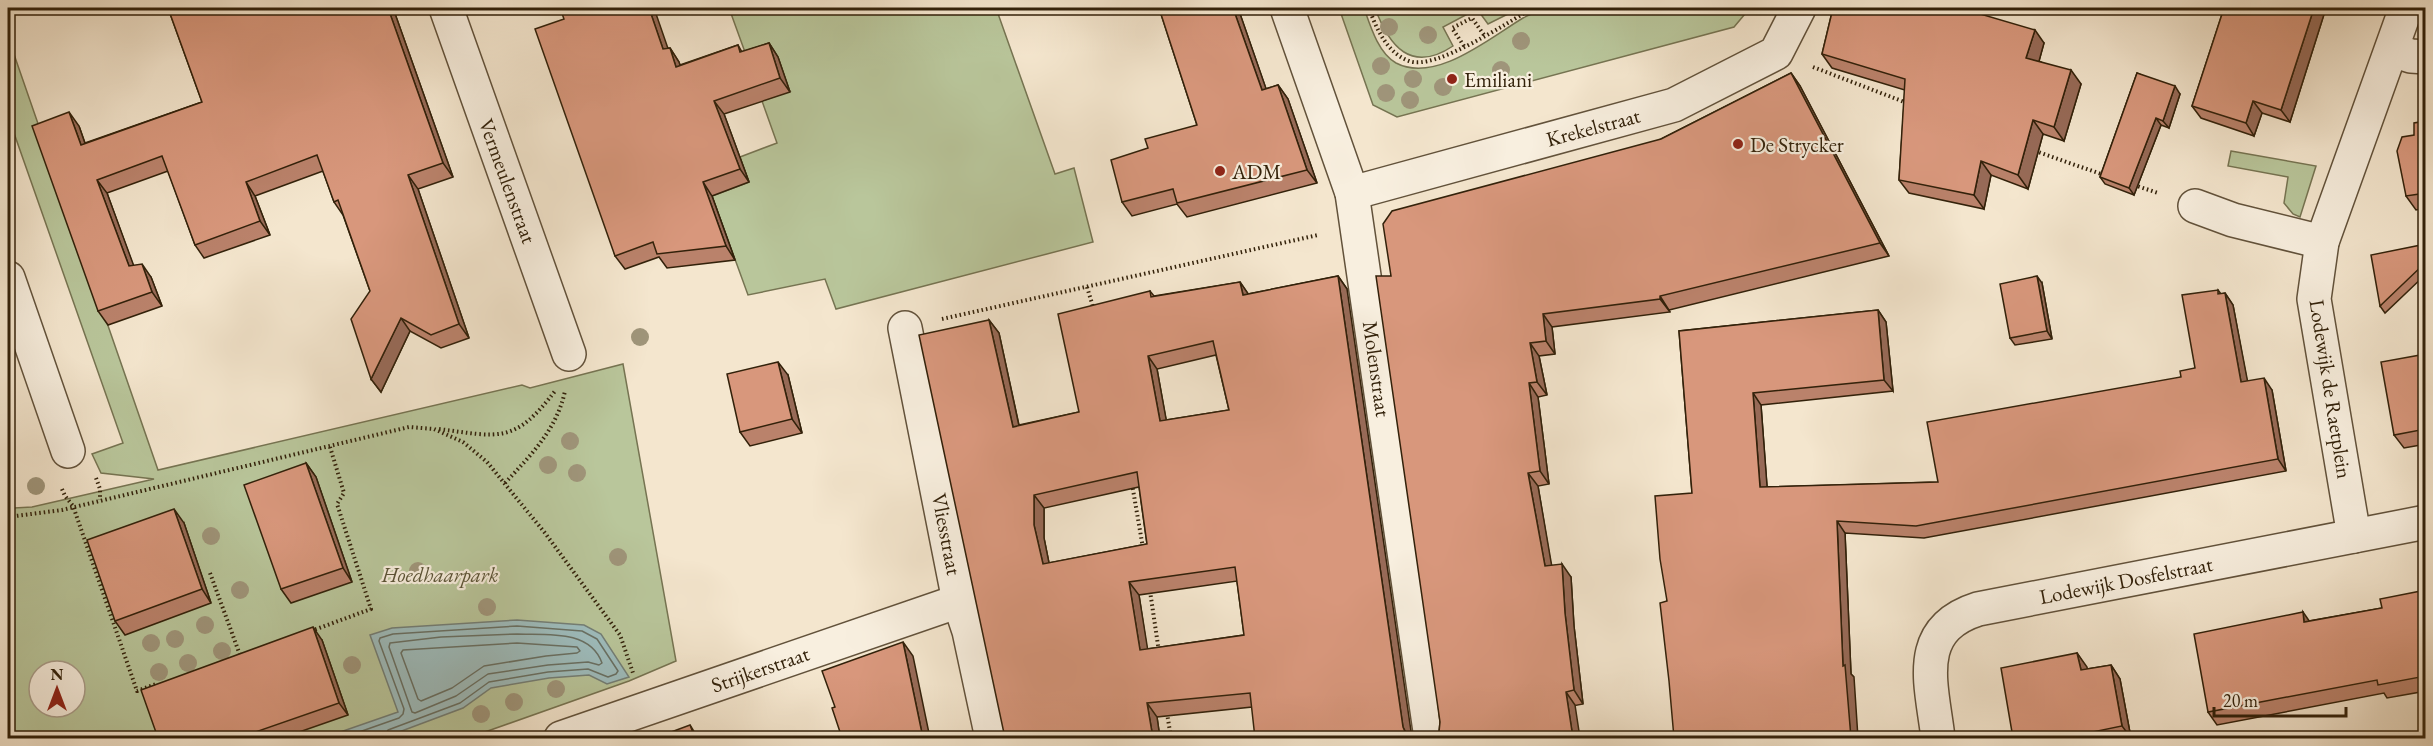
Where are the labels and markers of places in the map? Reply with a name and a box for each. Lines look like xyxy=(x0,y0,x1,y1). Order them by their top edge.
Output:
place label: Emiliani xyxy=(1464,66,1532,93)
marker: Emiliani xyxy=(1445,72,1459,86)
place label: De Strycker xyxy=(1750,131,1844,158)
marker: De Strycker xyxy=(1731,137,1745,151)
place label: ADM xyxy=(1231,158,1281,185)
marker: ADM xyxy=(1213,164,1227,178)

